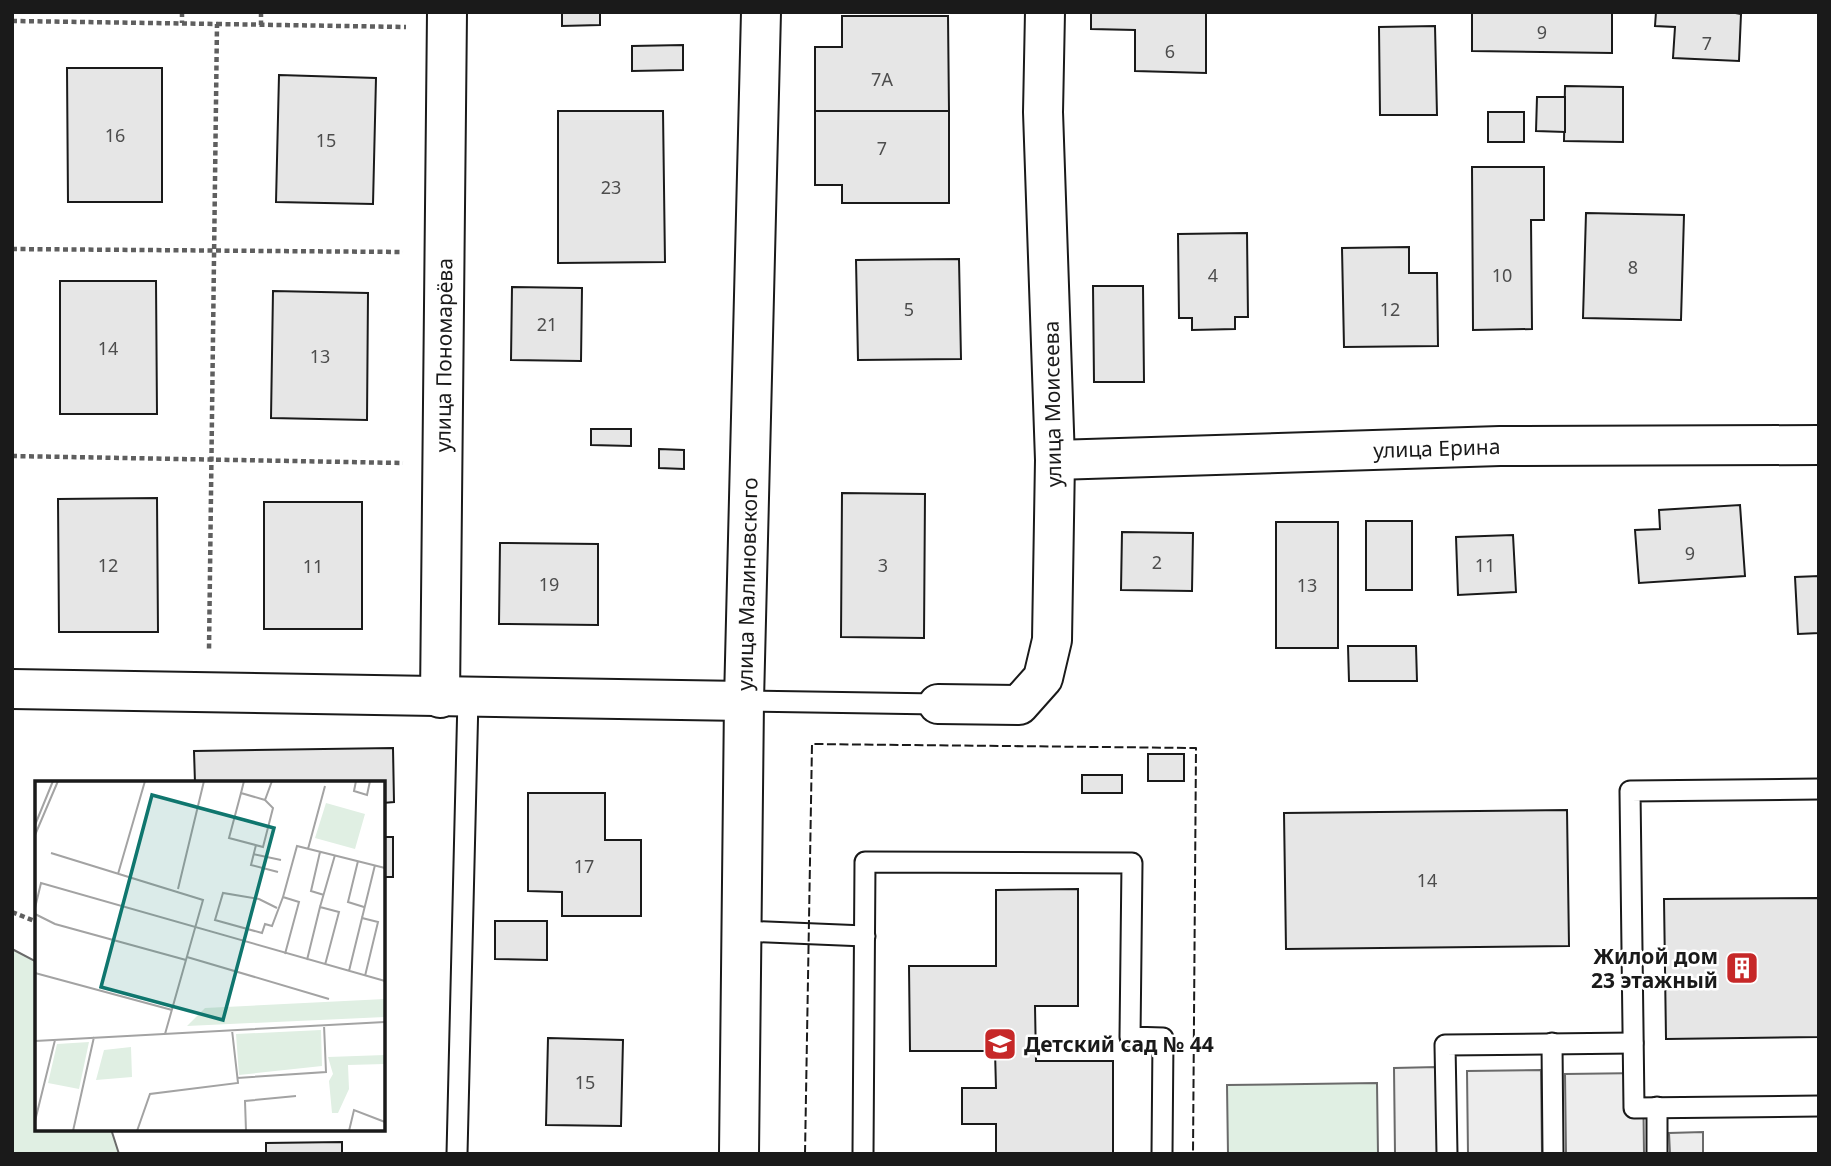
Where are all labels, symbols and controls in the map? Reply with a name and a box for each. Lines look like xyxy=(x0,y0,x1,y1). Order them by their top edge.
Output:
house number: 9 xyxy=(1537,20,1547,44)
house number: 7 xyxy=(1702,31,1712,55)
house number: 6 xyxy=(1165,39,1175,63)
house number: 7А xyxy=(871,67,893,91)
house number: 16 xyxy=(105,123,125,147)
house number: 15 xyxy=(316,128,336,152)
house number: 7 xyxy=(877,136,887,160)
house number: 23 xyxy=(601,175,621,199)
house number: 8 xyxy=(1628,255,1638,279)
street label: улица Пономарёва xyxy=(429,258,458,452)
house number: 4 xyxy=(1208,263,1218,287)
house number: 10 xyxy=(1492,263,1512,287)
house number: 5 xyxy=(904,297,914,321)
house number: 12 xyxy=(1380,297,1400,321)
house number: 21 xyxy=(537,312,557,336)
street label: улица Моисеева xyxy=(1037,321,1067,487)
house number: 14 xyxy=(98,336,118,360)
house number: 13 xyxy=(310,344,330,368)
street label: улица Ерина xyxy=(1373,432,1501,464)
street label: улица Малиновского xyxy=(730,477,764,691)
house number: 9 xyxy=(1685,541,1695,565)
house number: 2 xyxy=(1152,550,1162,574)
house number: 12 xyxy=(98,553,118,577)
house number: 3 xyxy=(878,553,888,577)
house number: 11 xyxy=(1475,553,1495,577)
house number: 11 xyxy=(303,554,323,578)
house number: 19 xyxy=(539,572,559,596)
house number: 13 xyxy=(1297,573,1317,597)
inset map xyxy=(35,781,385,1131)
house number: 17 xyxy=(574,854,594,878)
house number: 14 xyxy=(1417,868,1437,892)
place label: Жилой дом 23 этажный xyxy=(1591,942,1718,994)
building icon: Жилой дом 23 этажный xyxy=(1723,949,1761,987)
school or university icon: Детский сад № 44 xyxy=(981,1025,1019,1063)
place label: Детский сад № 44 xyxy=(1024,1030,1214,1058)
house number: 15 xyxy=(575,1070,595,1094)

